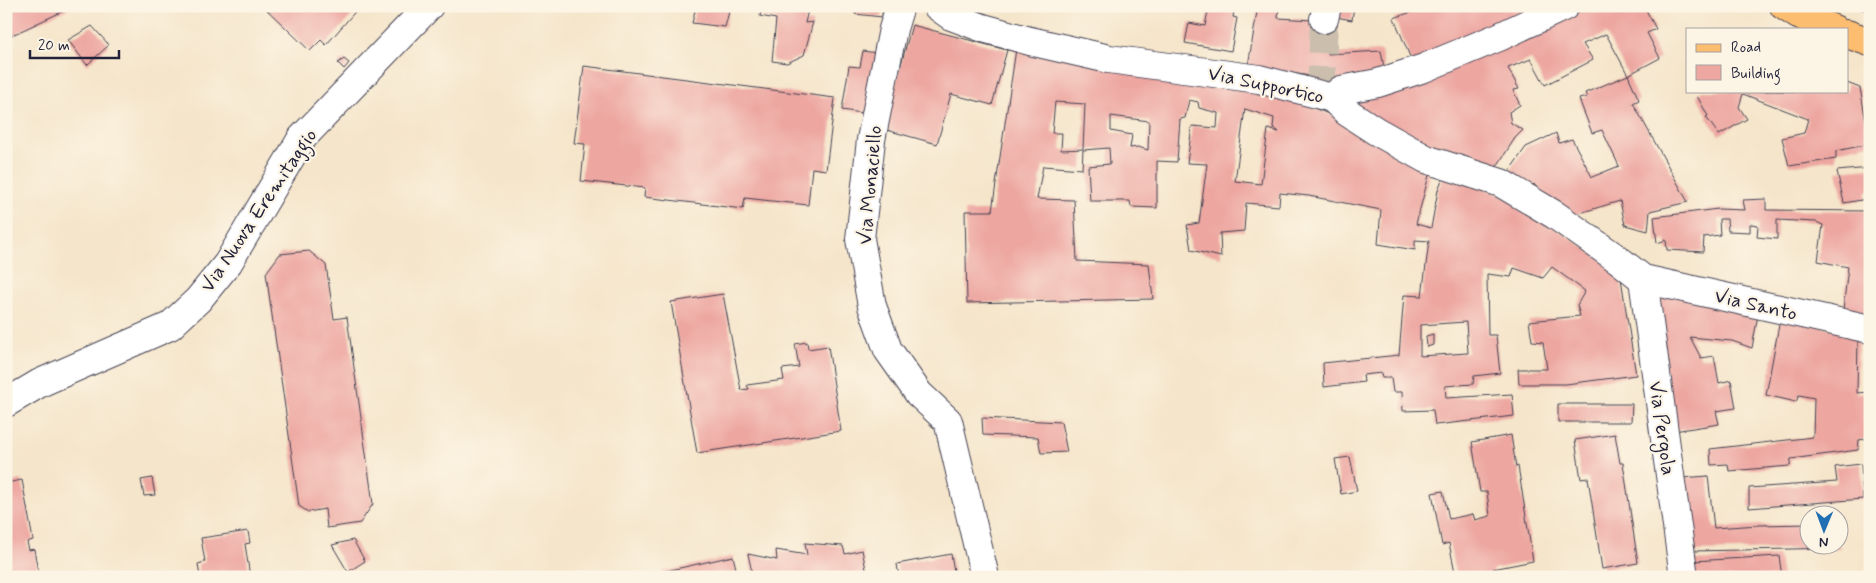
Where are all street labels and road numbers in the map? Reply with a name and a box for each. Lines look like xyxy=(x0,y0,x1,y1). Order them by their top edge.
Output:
street label: Via Supportico xyxy=(1205,60,1326,111)
street label: Via Nuova Eremitaggio xyxy=(194,124,326,299)
street label: Via Monaciello xyxy=(852,124,889,246)
street label: Via Santo xyxy=(1712,283,1800,328)
street label: Via Pergola xyxy=(1641,379,1681,477)

